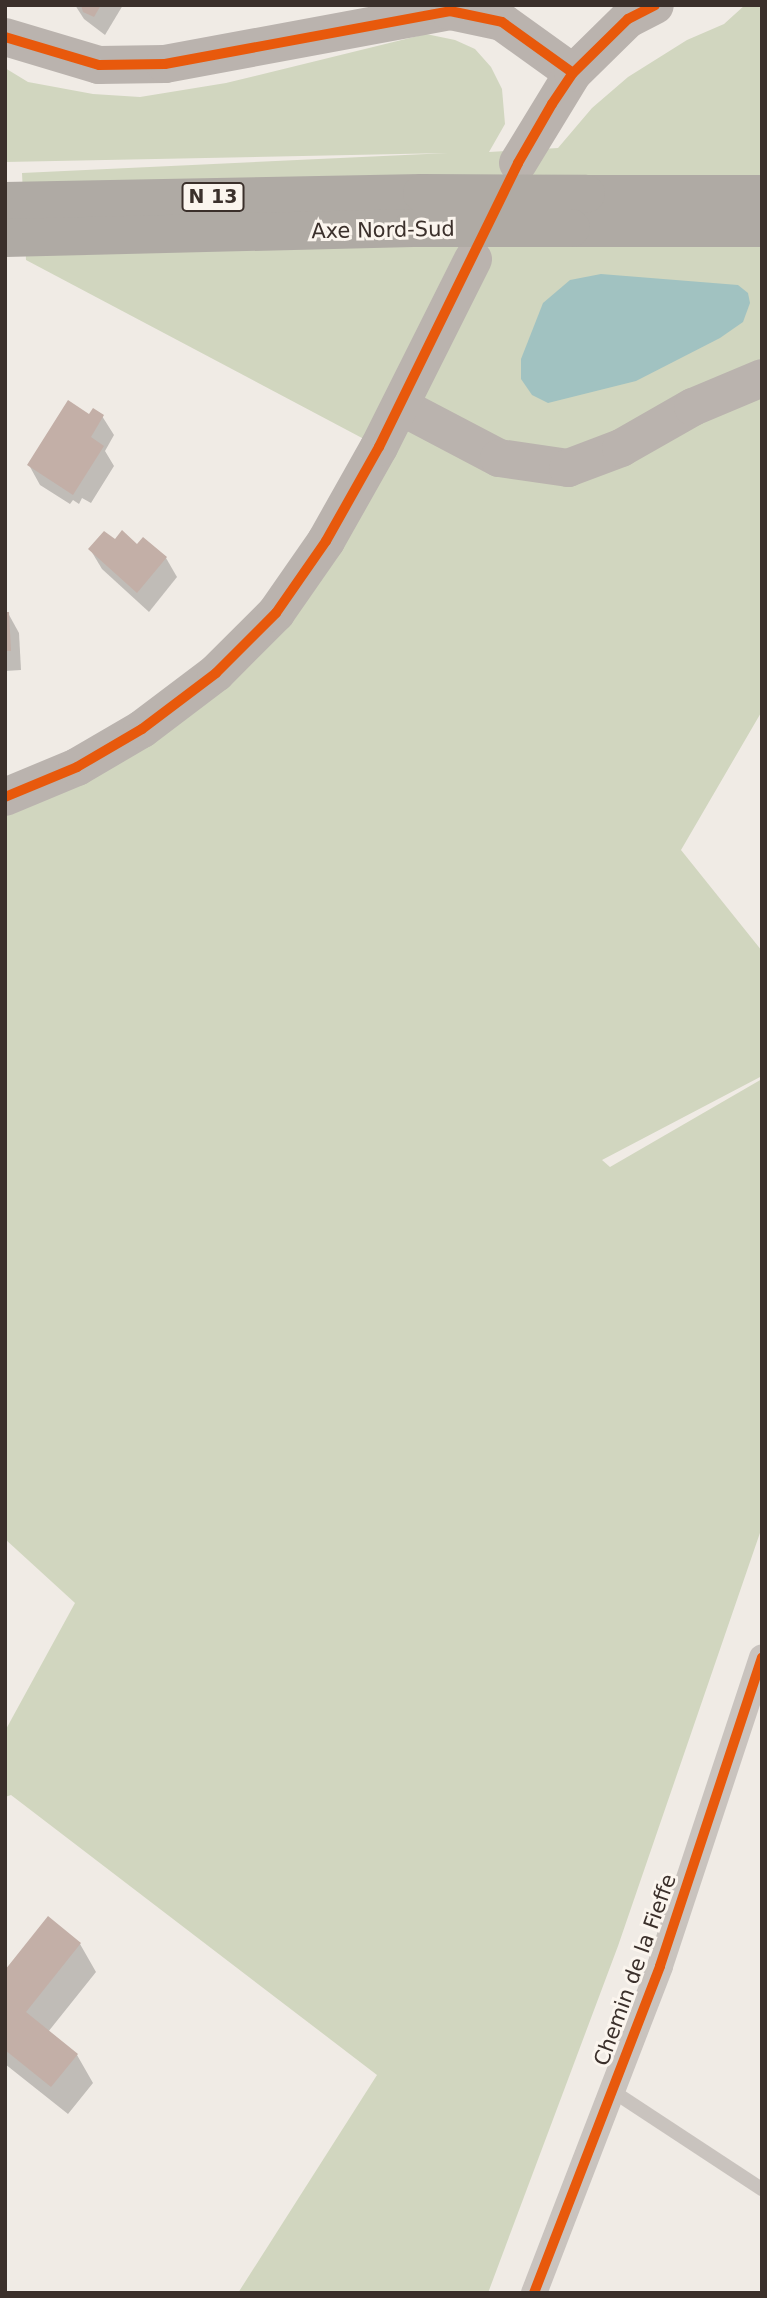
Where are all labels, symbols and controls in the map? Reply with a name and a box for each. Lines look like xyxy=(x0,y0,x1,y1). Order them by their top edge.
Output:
road number: N 13 xyxy=(182,182,244,212)
street label: Axe Nord-Sud xyxy=(311,216,455,244)
street label: Chemin de la Fieffe xyxy=(589,1871,681,2069)

